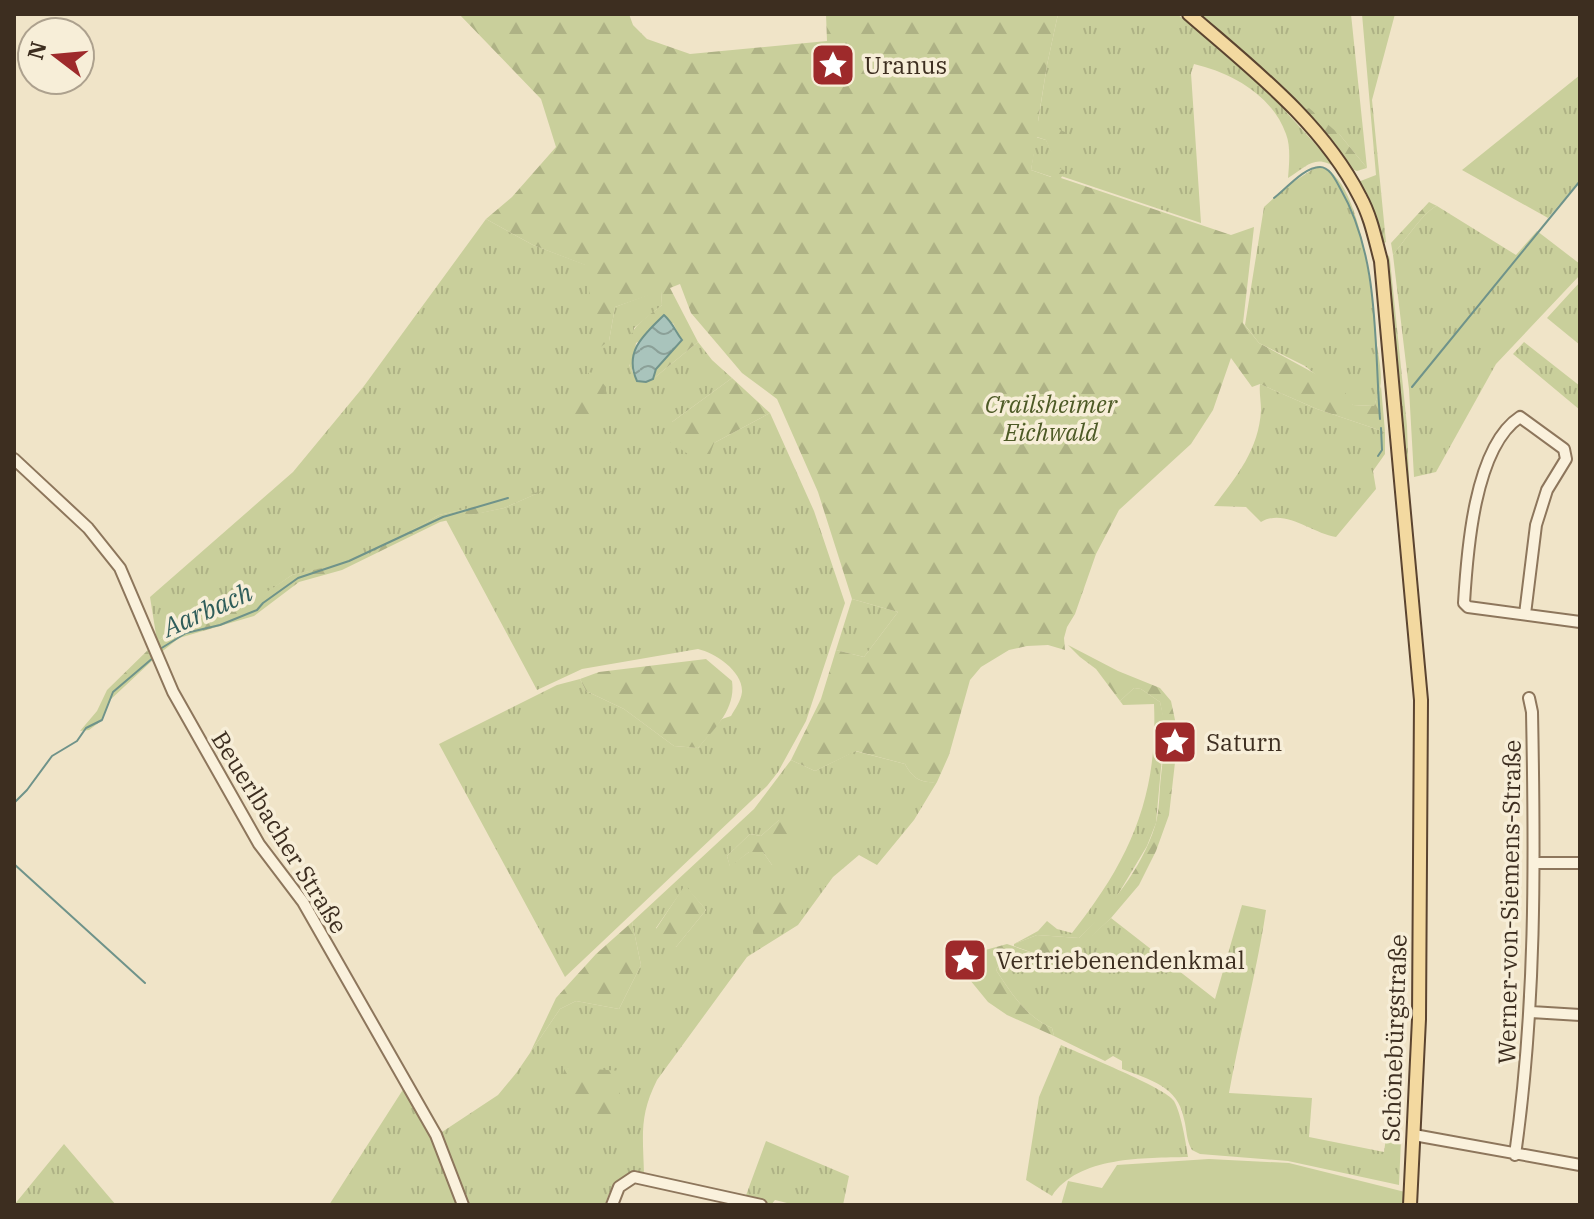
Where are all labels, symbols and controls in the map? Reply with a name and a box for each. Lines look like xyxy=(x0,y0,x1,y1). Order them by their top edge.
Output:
north arrow xyxy=(16,16,96,96)
text: N xyxy=(20,38,53,63)
place icon: Uranus xyxy=(809,41,857,89)
place label: Uranus xyxy=(864,49,947,81)
park label: Crailsheimer Eichwald xyxy=(985,388,1119,448)
water label: Aarbach xyxy=(155,574,258,645)
place icon: Saturn xyxy=(1151,718,1199,766)
street label: Beuerlbacher Straße xyxy=(205,725,355,939)
place label: Saturn xyxy=(1206,726,1282,758)
street label: Werner-von-Siemens-Straße xyxy=(1490,740,1528,1064)
street label: Schönebürgstraße xyxy=(1374,933,1414,1143)
place icon: Vertriebenendenkmal xyxy=(941,936,989,984)
place label: Vertriebenendenkmal xyxy=(996,944,1245,976)

